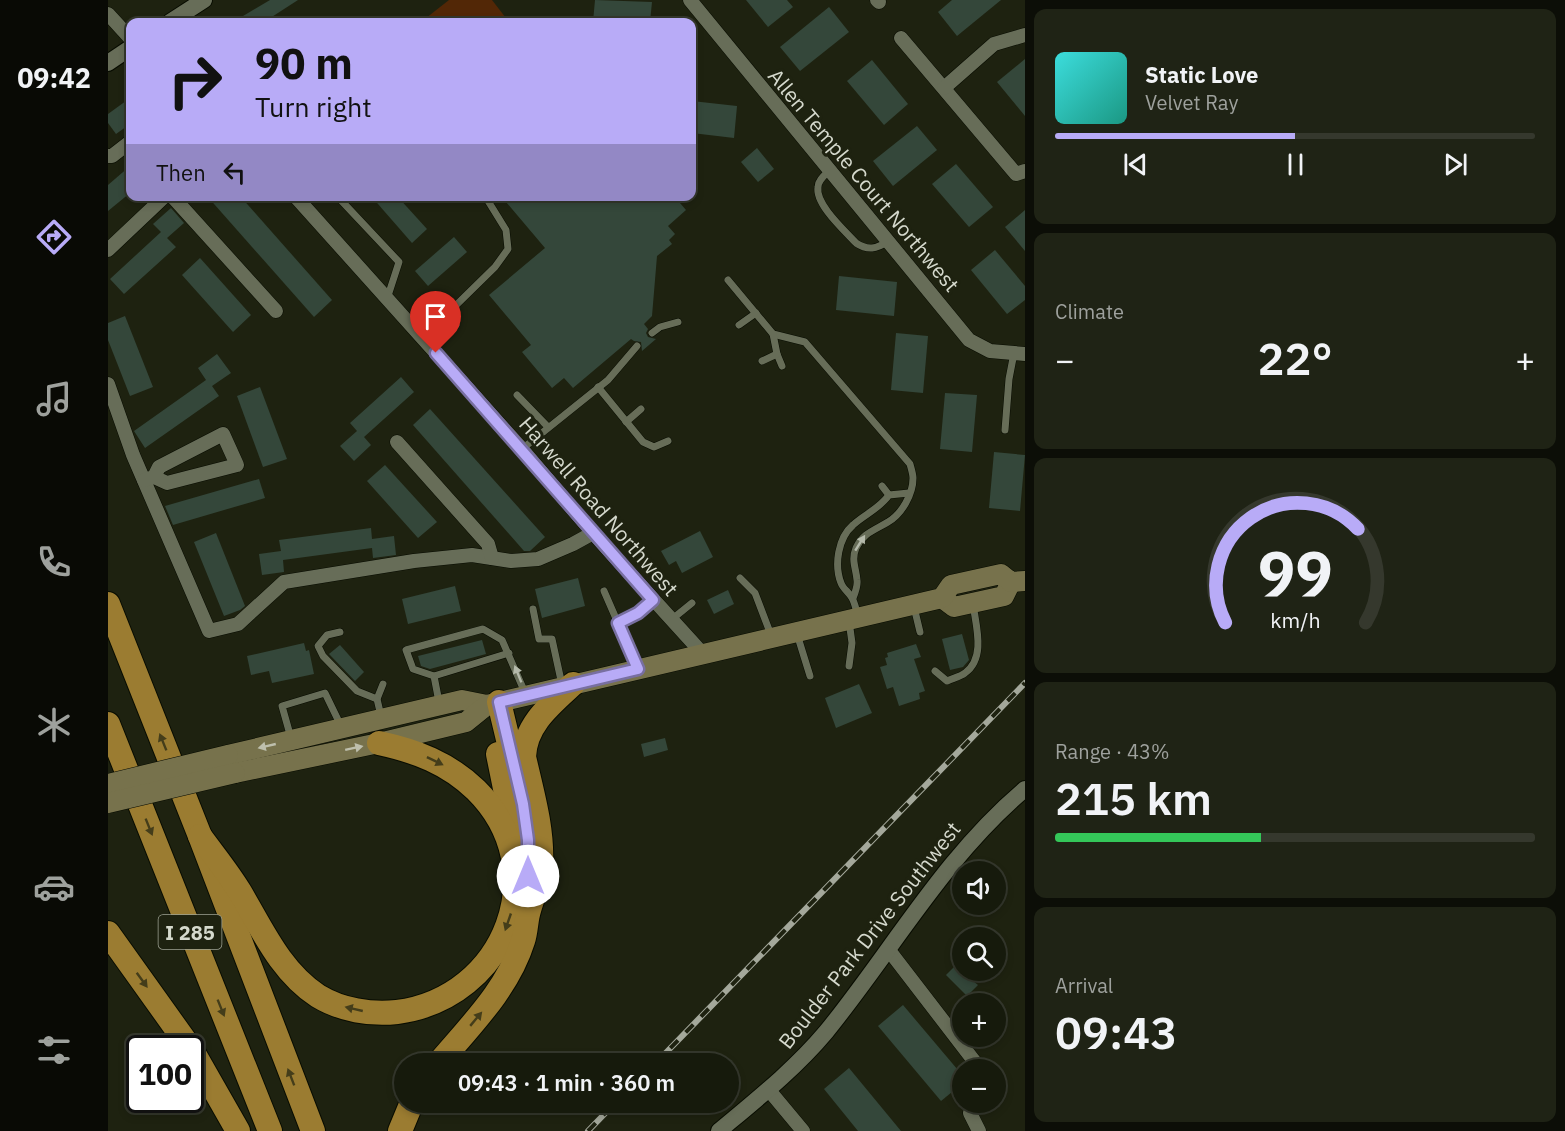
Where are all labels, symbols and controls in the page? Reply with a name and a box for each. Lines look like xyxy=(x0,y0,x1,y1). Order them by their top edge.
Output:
text: 90 m xyxy=(255,36,353,91)
icon: right xyxy=(156,42,234,120)
text: 09:42 xyxy=(17,60,91,95)
text: Static Love xyxy=(1145,60,1258,89)
street label: Allen Temple Court Northwest xyxy=(762,62,966,298)
text: Turn right xyxy=(255,89,372,124)
text: Velvet Ray xyxy=(1145,89,1238,116)
icon: previous xyxy=(1119,148,1152,181)
icon: pause xyxy=(1279,148,1312,181)
icon: next xyxy=(1439,148,1472,181)
icon: left xyxy=(218,156,251,189)
text: Then xyxy=(156,158,206,187)
icon: directions xyxy=(33,216,75,258)
pin xyxy=(410,291,461,353)
text: Climate xyxy=(1055,298,1124,325)
icon: arrive xyxy=(419,300,452,333)
text: 22° xyxy=(1257,329,1333,387)
text: − xyxy=(1055,338,1075,381)
text: + xyxy=(1515,338,1535,381)
icon: music xyxy=(33,378,75,420)
street label: Harwell Road Northwest xyxy=(513,410,685,602)
text: 99 xyxy=(1258,533,1332,614)
one-way arrow xyxy=(855,535,866,552)
icon: phone xyxy=(33,541,75,583)
text: km/h xyxy=(1270,606,1320,634)
one-way arrow xyxy=(513,665,522,683)
icon: climate xyxy=(33,704,75,746)
one-way arrow xyxy=(158,733,168,751)
text: Range · 43% xyxy=(1055,738,1170,765)
one-way arrow xyxy=(257,742,276,752)
one-way arrow xyxy=(345,743,363,753)
one-way arrow xyxy=(426,756,443,765)
text: 215 km xyxy=(1055,769,1212,827)
street label: Boulder Park Drive Southwest xyxy=(772,816,966,1054)
one-way arrow xyxy=(145,818,154,836)
position arrow xyxy=(496,844,560,908)
map controls xyxy=(952,861,1006,1113)
button: sound xyxy=(952,861,1006,915)
icon: car xyxy=(33,866,75,908)
one-way arrow xyxy=(503,913,513,931)
road number: I 285 xyxy=(158,915,221,949)
button: search xyxy=(952,927,1006,981)
one-way arrow xyxy=(136,972,148,988)
text: Arrival xyxy=(1055,972,1113,999)
button: + xyxy=(952,993,1006,1047)
one-way arrow xyxy=(216,1000,226,1018)
text: 09:43 xyxy=(1055,1003,1177,1061)
one-way arrow xyxy=(345,1004,363,1014)
one-way arrow xyxy=(469,1012,482,1027)
icon: filters xyxy=(33,1029,75,1071)
speed limit sign: 100 xyxy=(126,1035,204,1113)
button: − xyxy=(952,1059,1006,1113)
one-way arrow xyxy=(286,1068,295,1086)
text: 09:43 · 1 min · 360 m xyxy=(458,1068,675,1097)

